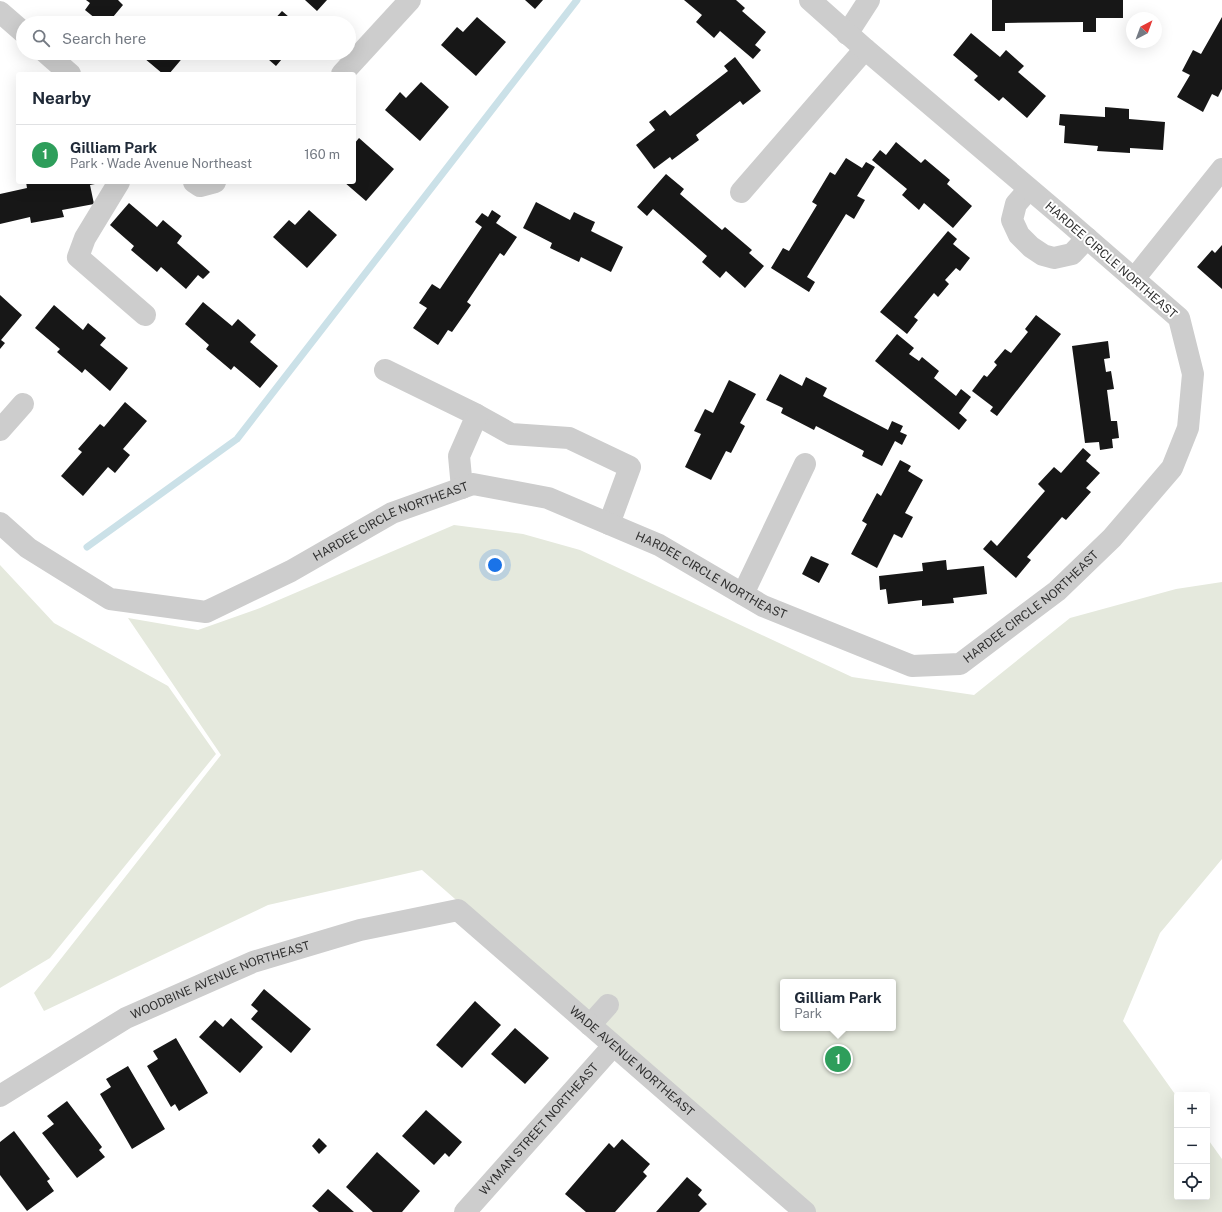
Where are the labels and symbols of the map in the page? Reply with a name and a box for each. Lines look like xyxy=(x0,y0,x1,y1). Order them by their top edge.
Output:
north arrow xyxy=(1126,12,1162,48)
street label: HARDEE CIRCLE NORTHEAST xyxy=(1042,199,1180,321)
street label: HARDEE CIRCLE NORTHEAST xyxy=(311,479,470,564)
street label: HARDEE CIRCLE NORTHEAST xyxy=(633,529,789,622)
street label: HARDEE CIRCLE NORTHEAST xyxy=(961,548,1101,666)
your location xyxy=(485,555,505,575)
street label: WOODBINE AVENUE NORTHEAST xyxy=(129,938,311,1022)
street label: WADE AVENUE NORTHEAST xyxy=(566,1003,697,1119)
pin: 1 xyxy=(825,1044,851,1074)
street label: WYMAN STREET NORTHEAST xyxy=(477,1060,601,1198)

